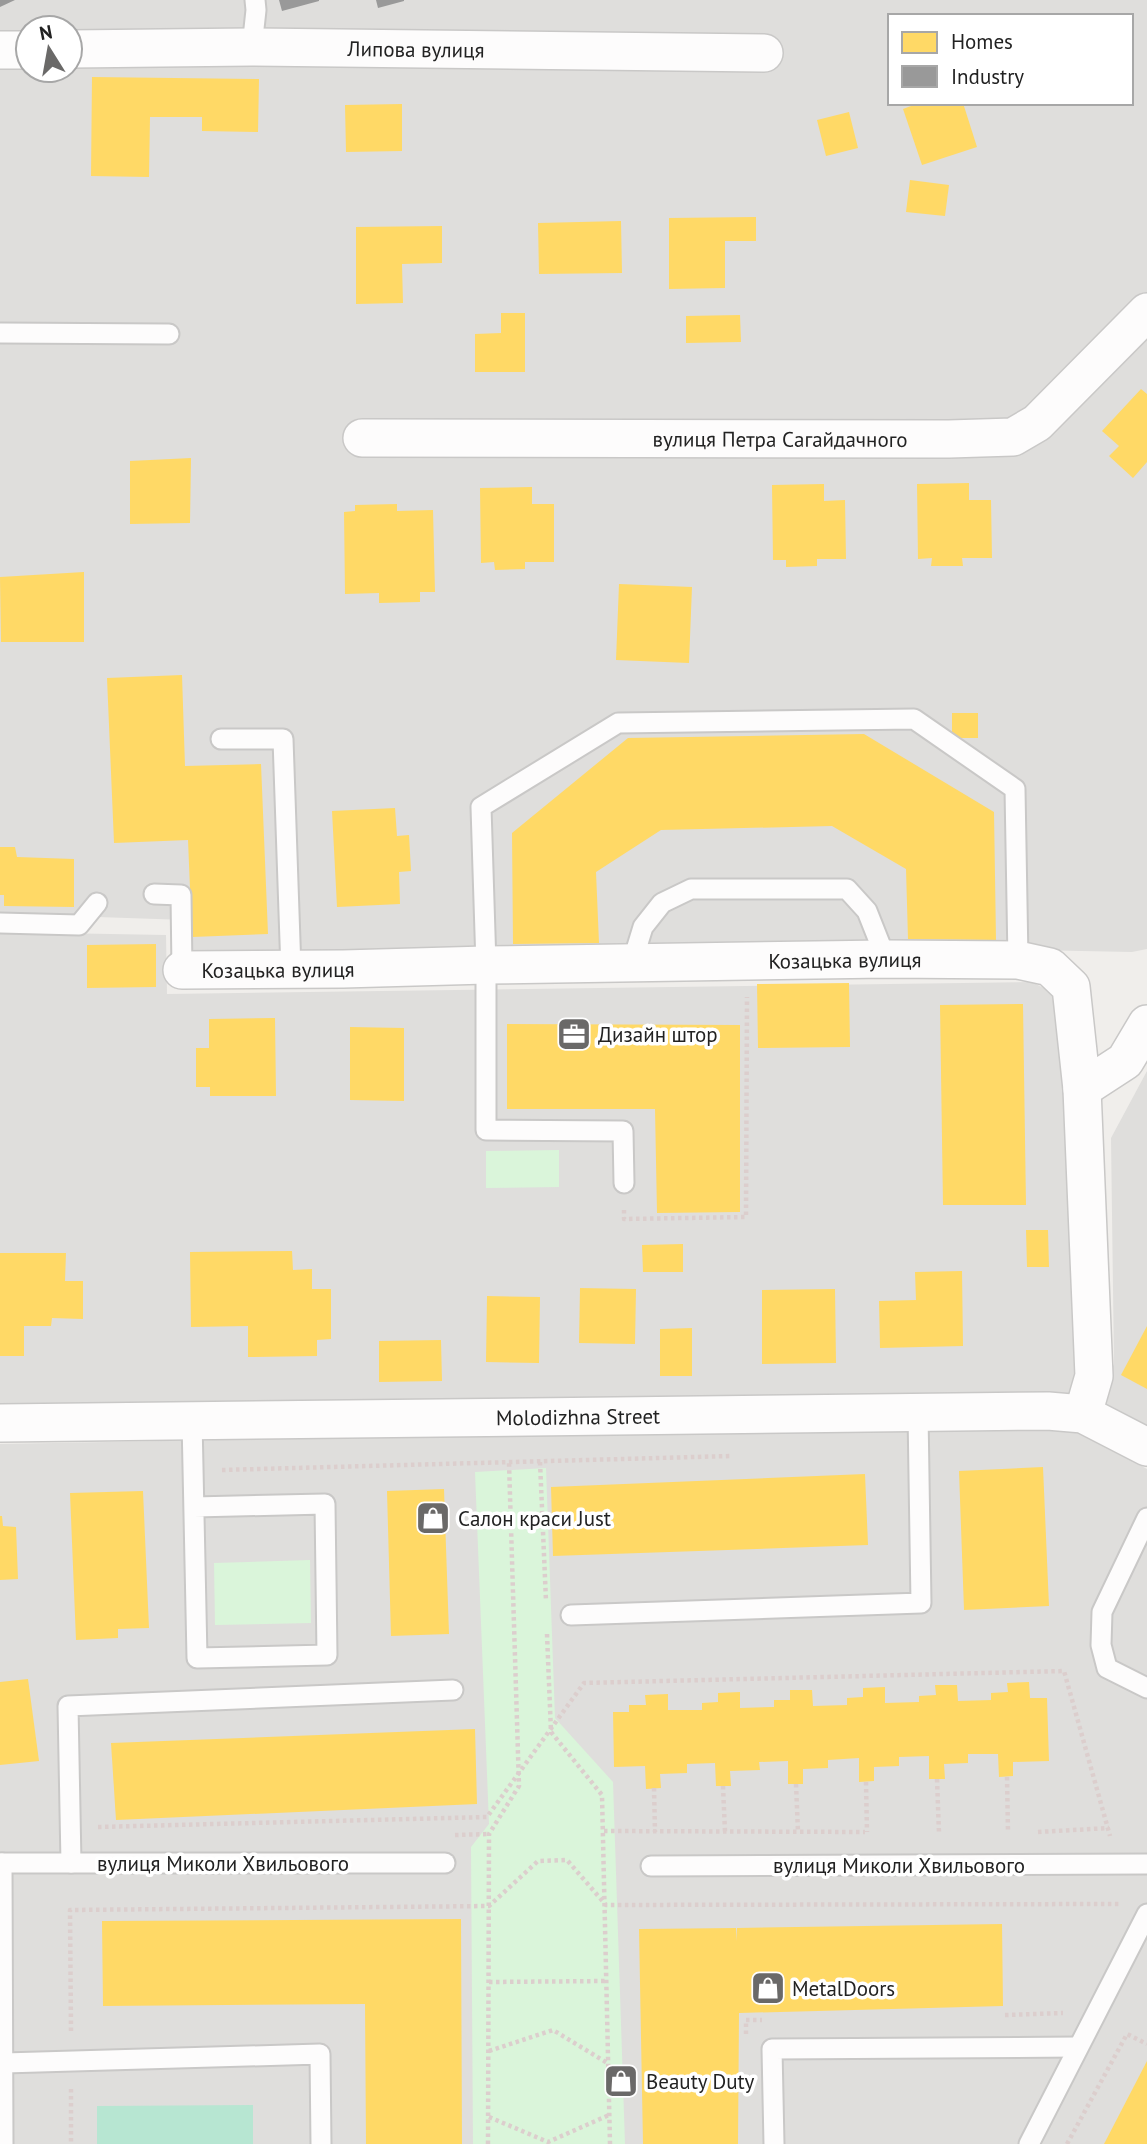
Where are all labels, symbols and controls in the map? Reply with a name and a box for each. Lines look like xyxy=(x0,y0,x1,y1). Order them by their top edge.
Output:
north arrow xyxy=(14,14,84,84)
legend xyxy=(888,14,1133,105)
text: N xyxy=(37,19,54,45)
text: Homes xyxy=(951,28,1013,55)
street label: Липова вулиця xyxy=(346,35,485,63)
text: Industry xyxy=(951,63,1024,90)
street label: вулиця Петра Сагайдачного xyxy=(653,425,907,452)
street label: Козацька вулиця xyxy=(768,945,922,974)
street label: Козацька вулиця xyxy=(201,955,355,983)
office icon: Дизайн штор xyxy=(555,1015,593,1053)
place label: Дизайн штор xyxy=(598,1021,718,1048)
street label: Molodizhna Street xyxy=(496,1402,660,1431)
shop icon: Салон краси Just xyxy=(414,1499,452,1537)
place label: Салон краси Just xyxy=(458,1505,611,1532)
street label: вулиця Миколи Хвильового xyxy=(97,1850,349,1877)
street label: вулиця Миколи Хвильового xyxy=(773,1852,1025,1879)
shop icon: MetalDoors xyxy=(749,1969,787,2007)
place label: MetalDoors xyxy=(792,1975,895,2002)
shop icon: Beauty Duty xyxy=(602,2062,640,2100)
place label: Beauty Duty xyxy=(646,2068,755,2095)

